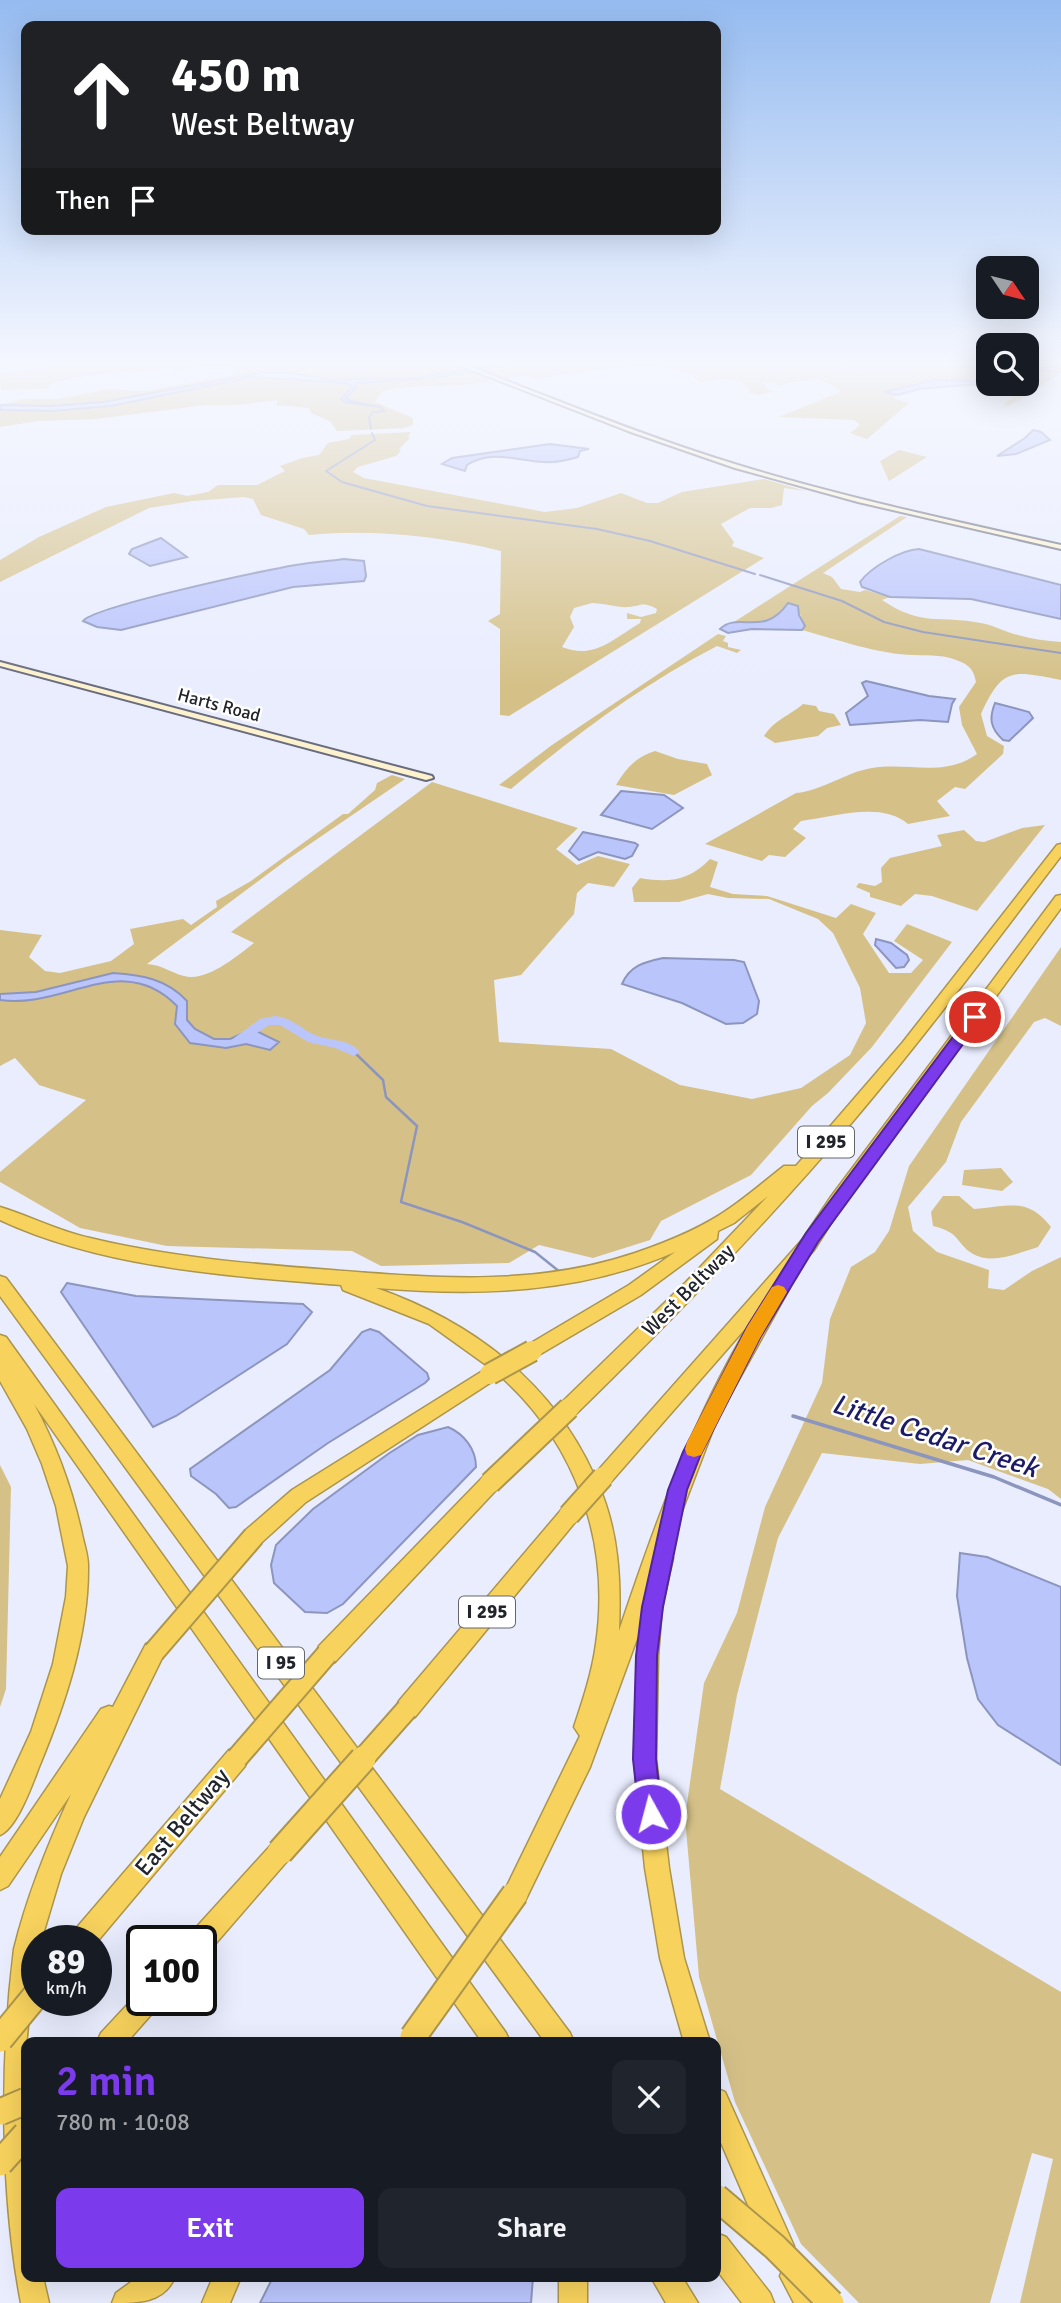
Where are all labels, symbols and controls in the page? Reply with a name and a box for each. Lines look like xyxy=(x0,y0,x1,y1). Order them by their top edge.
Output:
text: 450 m xyxy=(171,45,301,105)
icon: ahead xyxy=(56,49,147,140)
text: West Beltway xyxy=(171,105,354,144)
icon: arrive xyxy=(124,182,162,220)
text: Then xyxy=(56,185,110,217)
north arrow xyxy=(976,256,1040,318)
map controls xyxy=(976,256,1039,396)
button: search xyxy=(976,333,1039,396)
street label: Harts Road xyxy=(175,683,263,727)
pin xyxy=(945,987,1005,1047)
icon: arrive xyxy=(956,998,994,1036)
road number: I 295 xyxy=(798,1126,854,1158)
street label: West Beltway xyxy=(636,1238,740,1342)
water label: Little Cedar Creek xyxy=(828,1387,1045,1486)
road number: I 295 xyxy=(459,1596,515,1628)
road number: I 95 xyxy=(258,1648,304,1679)
street label: East Beltway xyxy=(128,1762,236,1882)
position arrow xyxy=(614,1777,688,1851)
speed limit sign: 100 xyxy=(126,1925,217,2016)
text: 89 xyxy=(48,1940,85,1983)
text: km/h xyxy=(46,1977,87,1999)
text: 2 min xyxy=(56,2056,157,2107)
button: close xyxy=(612,2060,686,2134)
text: 780 m · 10:08 xyxy=(56,2108,190,2137)
button: Exit xyxy=(56,2188,364,2268)
button: Share xyxy=(378,2188,686,2268)

